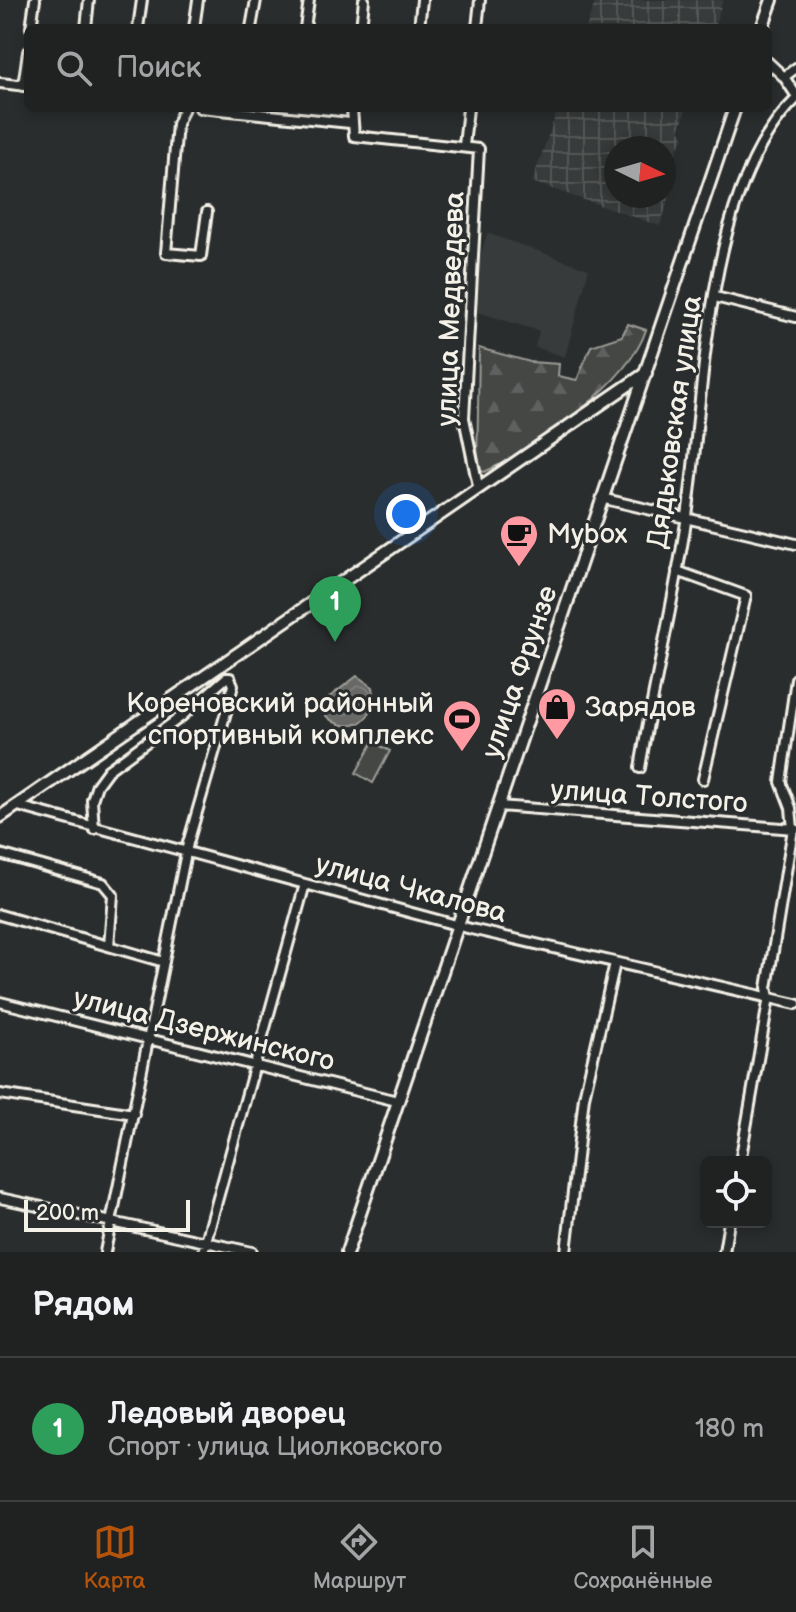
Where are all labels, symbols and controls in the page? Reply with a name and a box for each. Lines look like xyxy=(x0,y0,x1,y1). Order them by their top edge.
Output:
search box xyxy=(24,24,772,112)
icon: search xyxy=(52,46,96,90)
text: Поиск xyxy=(116,50,202,86)
north arrow xyxy=(604,136,676,208)
street label: улица Медведева xyxy=(430,190,472,427)
street label: Дядьковская улица xyxy=(641,293,709,551)
your location xyxy=(386,494,426,534)
cafe icon: Mybox xyxy=(498,513,540,568)
place label: Mybox xyxy=(547,518,628,551)
pin: 1 xyxy=(309,576,361,642)
street label: улица Фрунзе xyxy=(475,581,565,763)
shop icon: Зарядов xyxy=(536,686,578,741)
place label: Кореновский районный спортивный комплекс xyxy=(126,687,434,752)
place label: Зарядов xyxy=(585,691,696,724)
sports icon: Кореновский районный спортивный комплекс xyxy=(441,698,483,753)
street label: улица Толстого xyxy=(549,774,749,820)
street label: улица Чкалова xyxy=(312,848,511,930)
street label: улица Дзержинского xyxy=(70,982,338,1078)
map controls xyxy=(700,1156,772,1228)
button: locate xyxy=(700,1156,772,1228)
scale bar xyxy=(24,1196,190,1232)
text: 200 m xyxy=(36,1200,99,1227)
text: Рядом xyxy=(32,1284,134,1325)
text: Ледовый дворец xyxy=(108,1396,345,1432)
text: 1 xyxy=(53,1414,63,1445)
text: 180 m xyxy=(695,1414,764,1445)
text: Спорт · улица Циолковского xyxy=(108,1432,442,1463)
tab: Карта xyxy=(84,1520,146,1595)
tab: Маршрут xyxy=(313,1520,406,1595)
tab: Сохранённые xyxy=(573,1520,712,1595)

